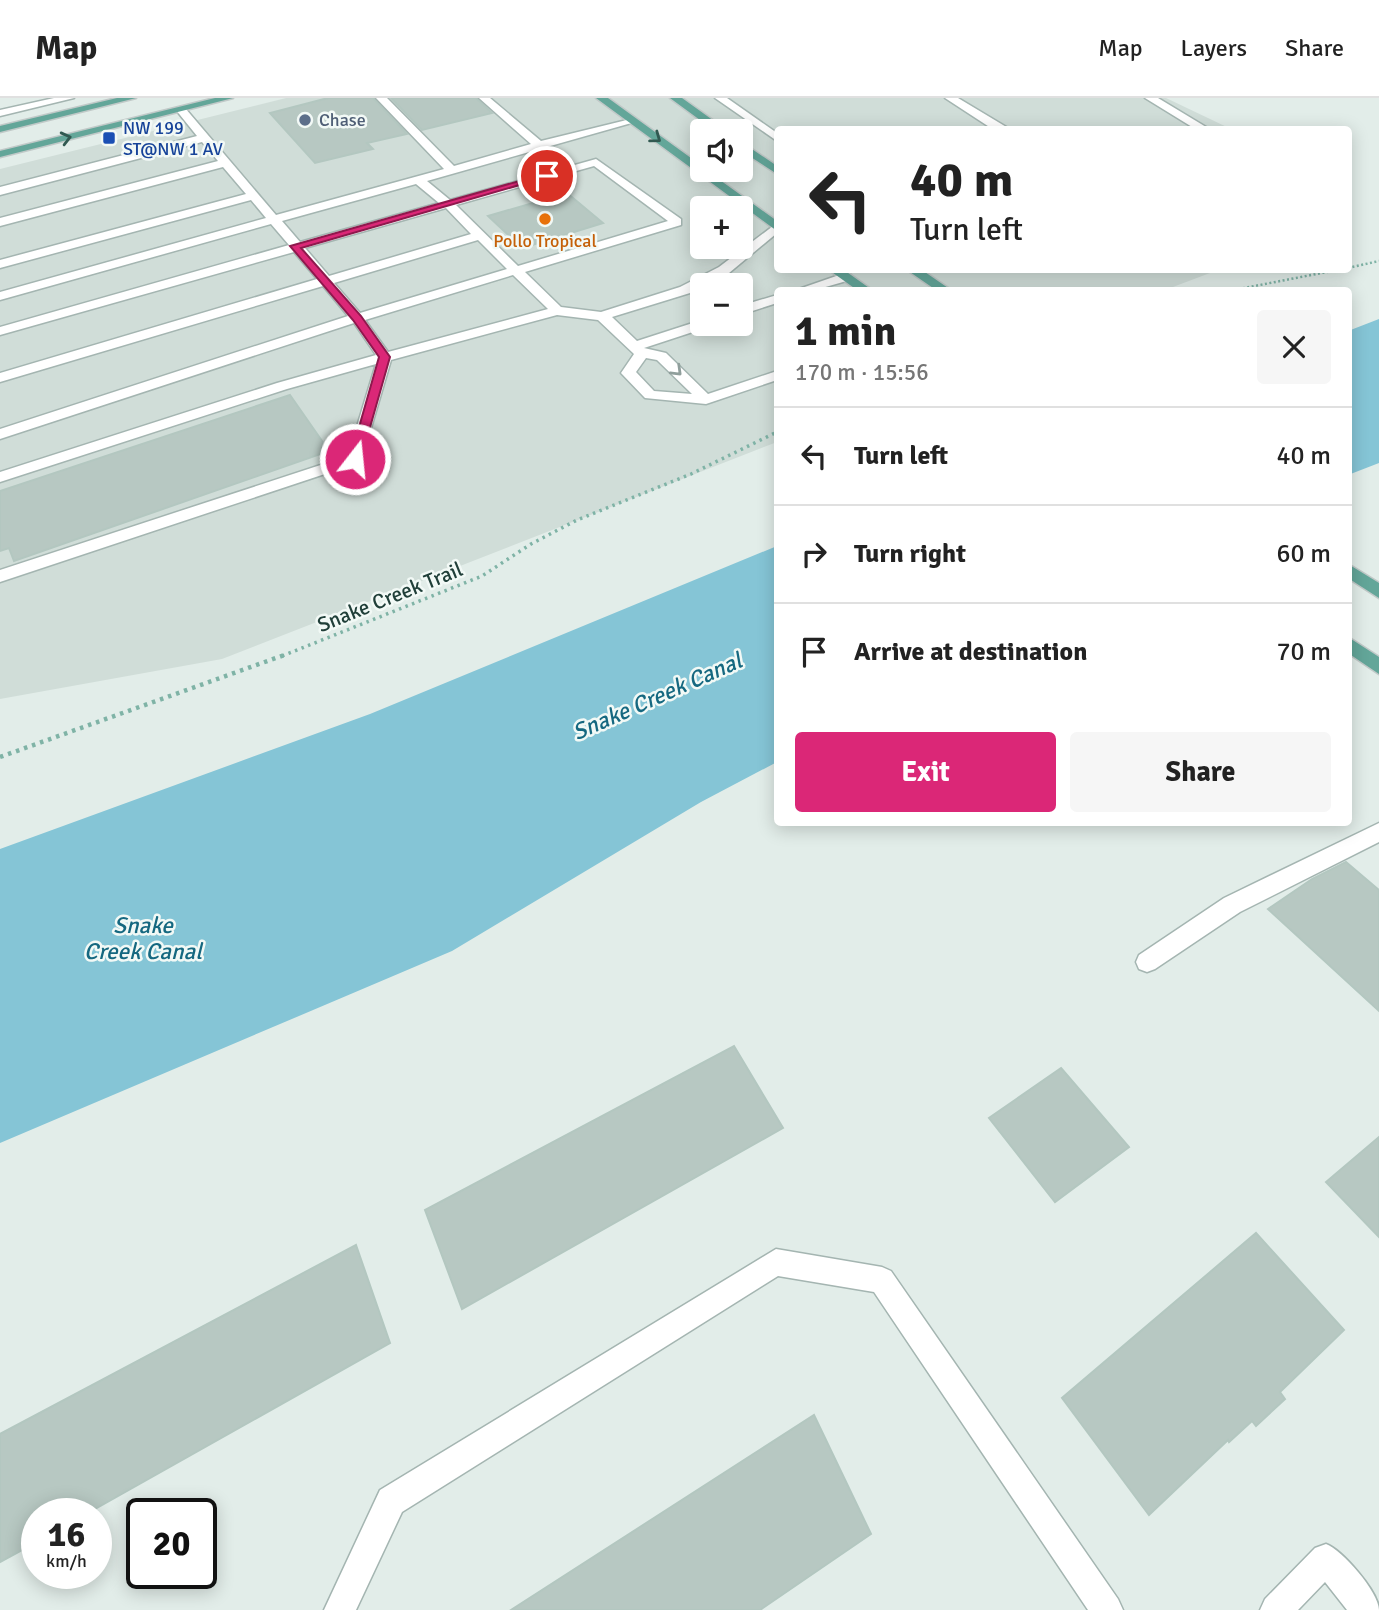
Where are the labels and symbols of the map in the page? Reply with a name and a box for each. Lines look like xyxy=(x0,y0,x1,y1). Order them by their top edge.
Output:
place label: Chase xyxy=(319,109,366,131)
marker: Chase xyxy=(297,112,313,128)
place label: NW 199 ST@NW 1 AV xyxy=(123,117,224,160)
marker: NW 199 ST@NW 1 AV xyxy=(101,130,117,146)
one-way arrow xyxy=(648,130,661,142)
one-way arrow xyxy=(60,132,72,146)
pin xyxy=(517,146,577,206)
marker: Pollo Tropical xyxy=(537,211,553,227)
place label: Pollo Tropical xyxy=(493,230,597,252)
one-way arrow xyxy=(669,363,682,376)
position arrow xyxy=(318,422,392,496)
street label: Snake Creek Trail xyxy=(313,556,467,638)
water label: Snake Creek Canal xyxy=(568,645,749,747)
water label: Snake Creek Canal xyxy=(84,911,204,966)
speed limit sign: 20 xyxy=(126,1498,217,1589)

